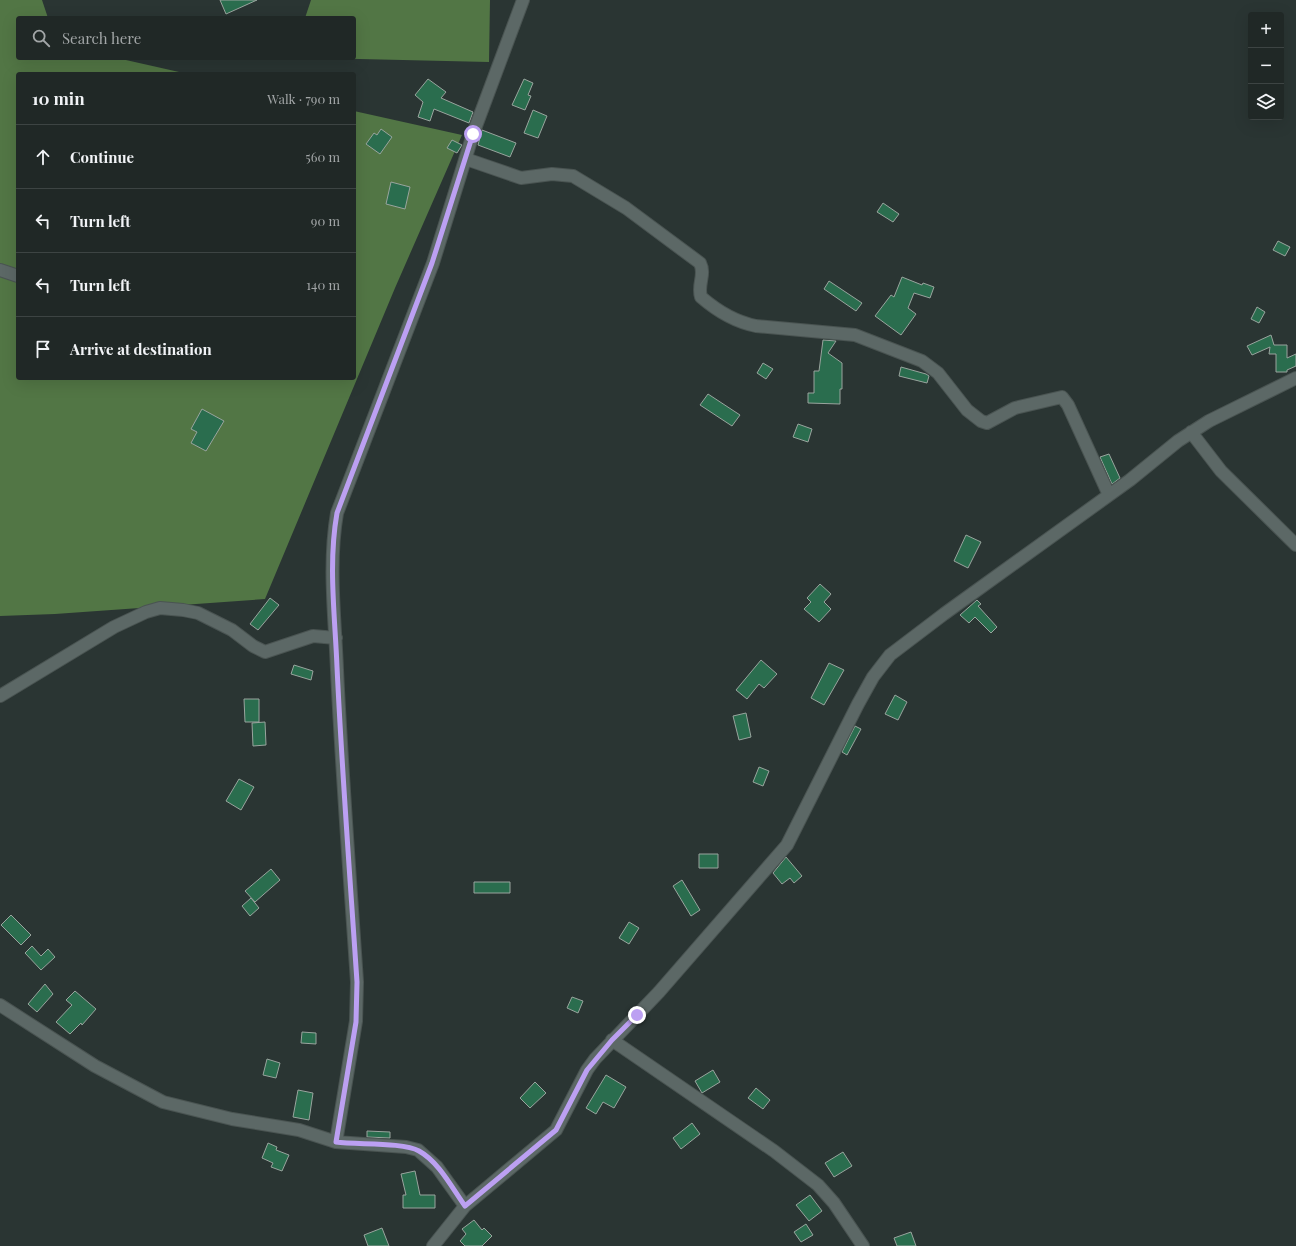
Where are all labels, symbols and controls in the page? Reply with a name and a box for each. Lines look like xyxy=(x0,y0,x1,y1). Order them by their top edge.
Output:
map controls xyxy=(1248,12,1284,120)
button: + xyxy=(1248,12,1284,48)
search box xyxy=(16,16,356,60)
icon: search xyxy=(30,27,52,49)
text: Search here xyxy=(62,28,141,48)
button: − xyxy=(1248,48,1284,84)
button: layers xyxy=(1248,84,1284,120)
text: 10 min xyxy=(32,87,85,109)
text: Walk · 790 m xyxy=(267,90,340,107)
route start xyxy=(464,125,482,143)
icon: ahead xyxy=(32,146,54,168)
text: Continue xyxy=(70,147,134,167)
text: 560 m xyxy=(305,148,340,165)
icon: left xyxy=(32,210,54,232)
text: Turn left xyxy=(70,211,131,231)
text: 90 m xyxy=(311,212,340,229)
icon: left xyxy=(32,274,54,296)
text: Turn left xyxy=(70,275,131,295)
text: 140 m xyxy=(306,276,340,293)
icon: arrive xyxy=(32,338,54,360)
text: Arrive at destination xyxy=(70,339,212,359)
route end xyxy=(628,1006,646,1024)

